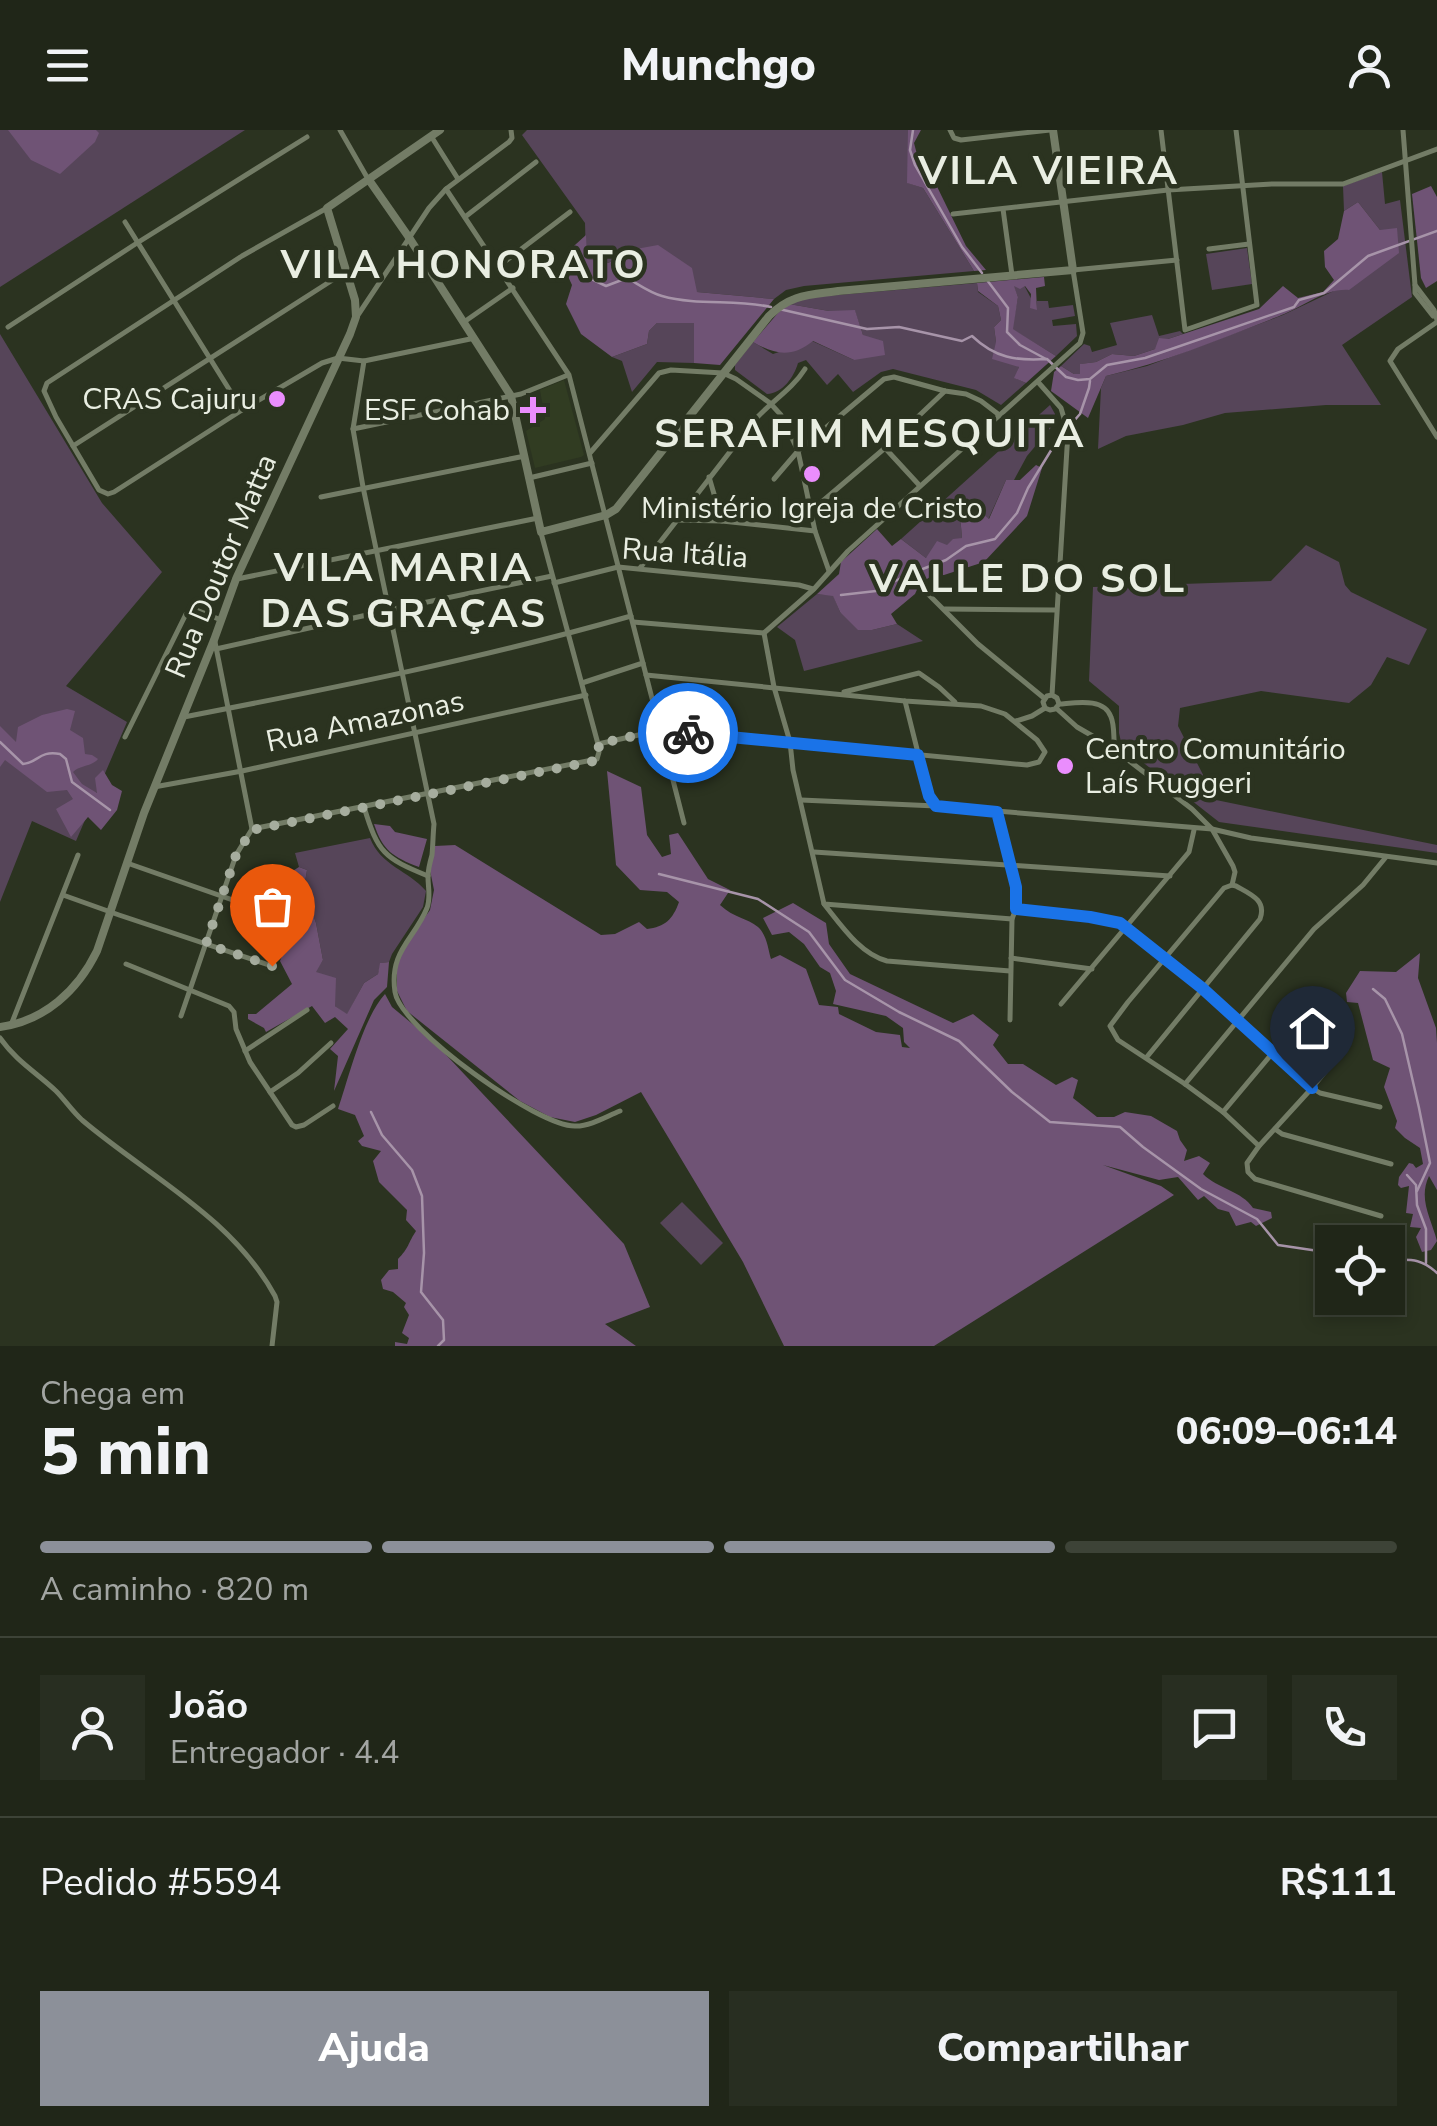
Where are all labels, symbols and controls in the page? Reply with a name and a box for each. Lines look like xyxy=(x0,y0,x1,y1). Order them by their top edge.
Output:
text: Munchgo xyxy=(621,35,816,96)
icon: menu xyxy=(40,38,95,93)
icon: person xyxy=(1342,38,1397,93)
district label: VILA VIEIRA xyxy=(917,144,1180,198)
district label: VILA HONORATO xyxy=(280,238,647,292)
place label: CRAS Cajuru xyxy=(82,379,257,420)
marker: CRAS Cajuru xyxy=(266,388,288,410)
place label: ESF Cohab xyxy=(364,390,510,431)
marker: ESF Cohab xyxy=(520,397,546,423)
district label: SERAFIM MESQUITA xyxy=(654,407,1086,461)
street label: Rua Doutor Matta xyxy=(156,448,287,685)
marker: Ministério Igreja de Cristo xyxy=(801,463,823,485)
place label: Ministério Igreja de Cristo xyxy=(641,488,983,529)
street label: Rua Itália xyxy=(621,529,749,578)
district label: VILA MARIA DAS GRAÇAS xyxy=(260,541,548,641)
district label: VALLE DO SOL xyxy=(868,552,1187,606)
street label: Rua Amazonas xyxy=(262,680,468,762)
courier xyxy=(638,683,738,783)
icon: bike xyxy=(661,706,716,761)
place label: Centro Comunitário Laís Ruggeri xyxy=(1085,729,1346,804)
marker: Centro Comunitário Laís Ruggeri xyxy=(1054,755,1076,777)
pin xyxy=(230,864,315,967)
icon: bag xyxy=(245,879,300,934)
pin xyxy=(1270,986,1355,1089)
icon: home xyxy=(1285,1001,1340,1056)
map controls xyxy=(1315,1225,1405,1315)
button: locate xyxy=(1315,1225,1405,1315)
text: Chega em xyxy=(40,1372,185,1415)
text: 06:09–06:14 xyxy=(1176,1406,1397,1457)
text: 5 min xyxy=(40,1408,211,1497)
text: A caminho · 820 m xyxy=(40,1568,309,1611)
button: person xyxy=(40,1675,145,1780)
button: chat xyxy=(1162,1675,1267,1780)
button: phone xyxy=(1292,1675,1397,1780)
text: João xyxy=(170,1680,248,1731)
text: Entregador · 4.4 xyxy=(170,1731,399,1774)
text: Pedido #5594 xyxy=(40,1857,281,1908)
text: R$111 xyxy=(1280,1857,1397,1908)
button: Ajuda xyxy=(40,1991,709,2106)
button: Compartilhar xyxy=(729,1991,1397,2106)

